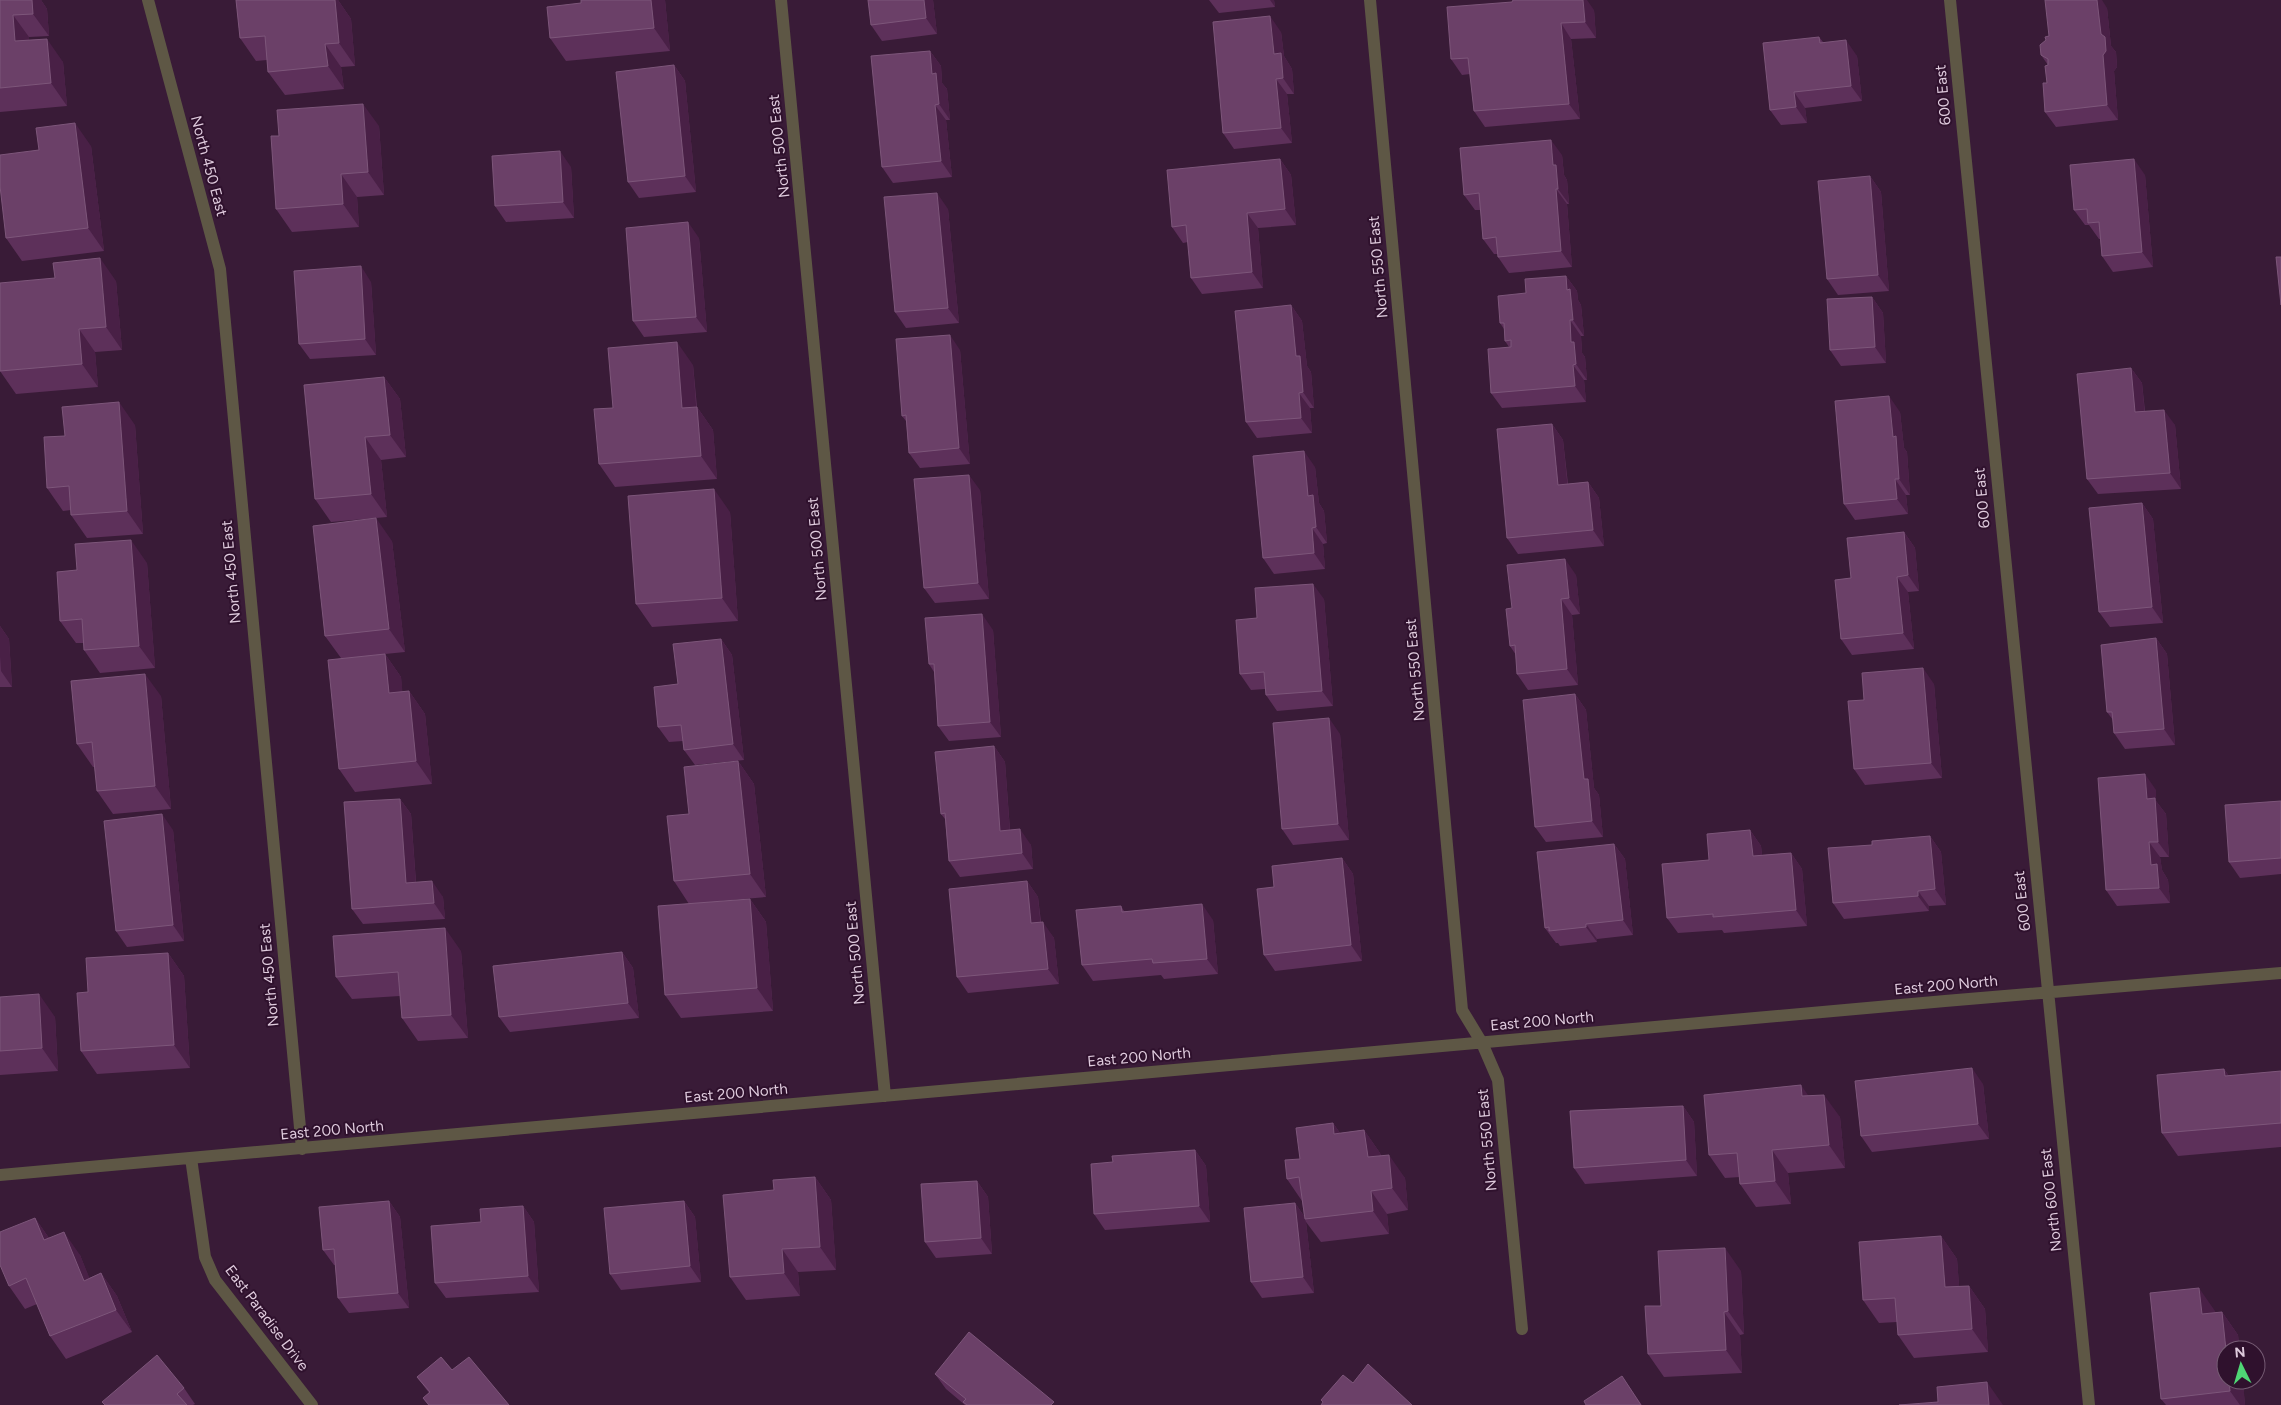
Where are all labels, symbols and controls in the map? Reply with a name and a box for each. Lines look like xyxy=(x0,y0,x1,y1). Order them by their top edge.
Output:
street label: 600 East xyxy=(1931,64,1955,126)
street label: North 500 East xyxy=(765,93,793,199)
street label: North 450 East xyxy=(187,114,231,219)
street label: North 550 East xyxy=(1365,215,1391,319)
street label: 600 East xyxy=(1970,467,1994,529)
street label: North 500 East xyxy=(803,496,830,602)
street label: North 450 East xyxy=(217,519,244,624)
street label: North 550 East xyxy=(1402,618,1428,722)
street label: 600 East xyxy=(2010,870,2034,932)
street label: North 500 East xyxy=(841,900,868,1006)
street label: North 450 East xyxy=(255,922,282,1027)
street label: East 200 North xyxy=(1894,972,1998,998)
street label: East 200 North xyxy=(1490,1008,1594,1034)
street label: East 200 North xyxy=(1087,1044,1191,1070)
street label: East 200 North xyxy=(684,1080,788,1106)
street label: North 550 East xyxy=(1474,1088,1500,1192)
street label: East 200 North xyxy=(280,1117,384,1143)
street label: North 600 East xyxy=(2037,1147,2065,1253)
street label: East Paradise Drive xyxy=(221,1262,313,1374)
north arrow xyxy=(2216,1340,2266,1390)
text: N xyxy=(2234,1344,2246,1361)

